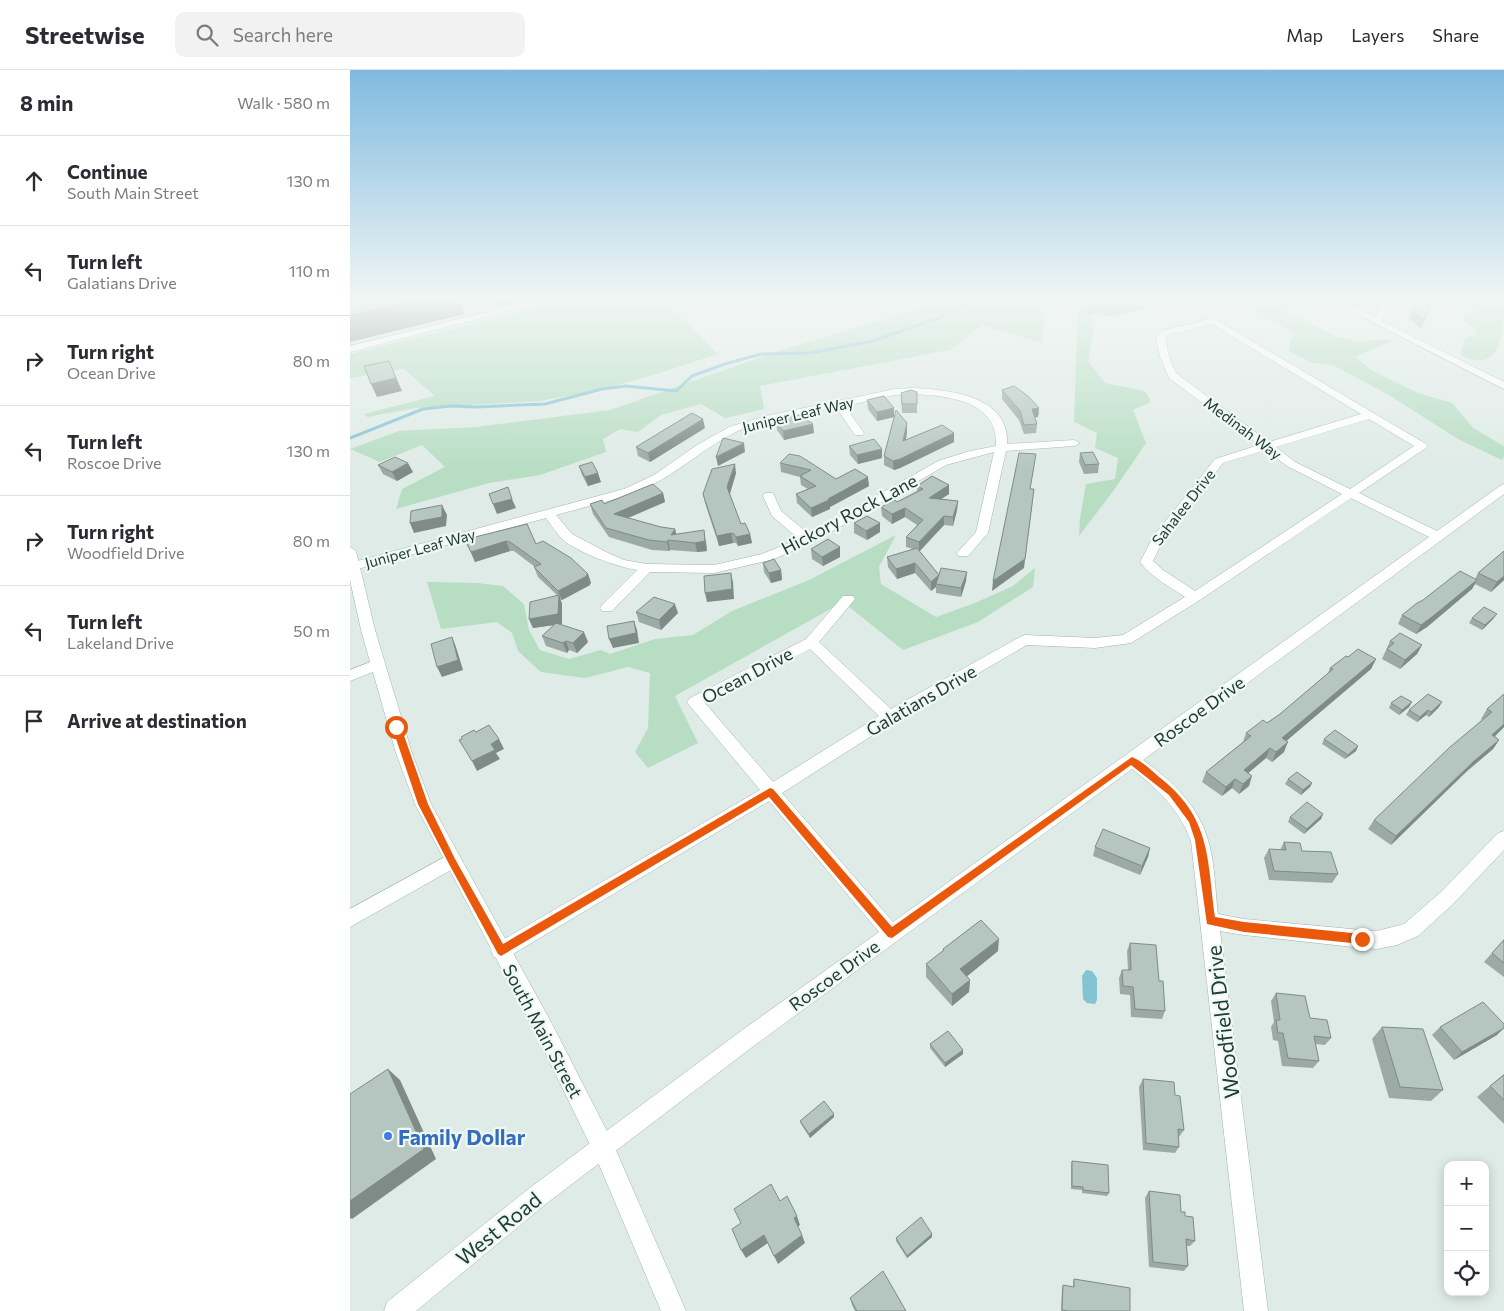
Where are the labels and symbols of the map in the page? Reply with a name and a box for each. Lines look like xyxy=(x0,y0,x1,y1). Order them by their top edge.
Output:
street label: Juniper Leaf Way xyxy=(740,392,856,436)
street label: Medinah Way xyxy=(1201,393,1286,463)
street label: Sahalee Drive xyxy=(1148,465,1218,549)
street label: Hickory Rock Lane xyxy=(777,469,921,559)
street label: Juniper Leaf Way xyxy=(363,525,478,571)
street label: Ocean Drive xyxy=(698,642,796,708)
street label: Galatians Drive xyxy=(862,660,980,740)
street label: Roscoe Drive xyxy=(1150,671,1248,751)
route start xyxy=(385,716,408,739)
route end xyxy=(1351,928,1374,951)
street label: Roscoe Drive xyxy=(785,935,883,1015)
street label: Woodfield Drive xyxy=(1200,944,1244,1100)
street label: South Main Street xyxy=(498,960,588,1102)
place label: Family Dollar xyxy=(398,1124,526,1149)
marker: Family Dollar xyxy=(382,1130,394,1142)
street label: West Road xyxy=(450,1186,546,1270)

